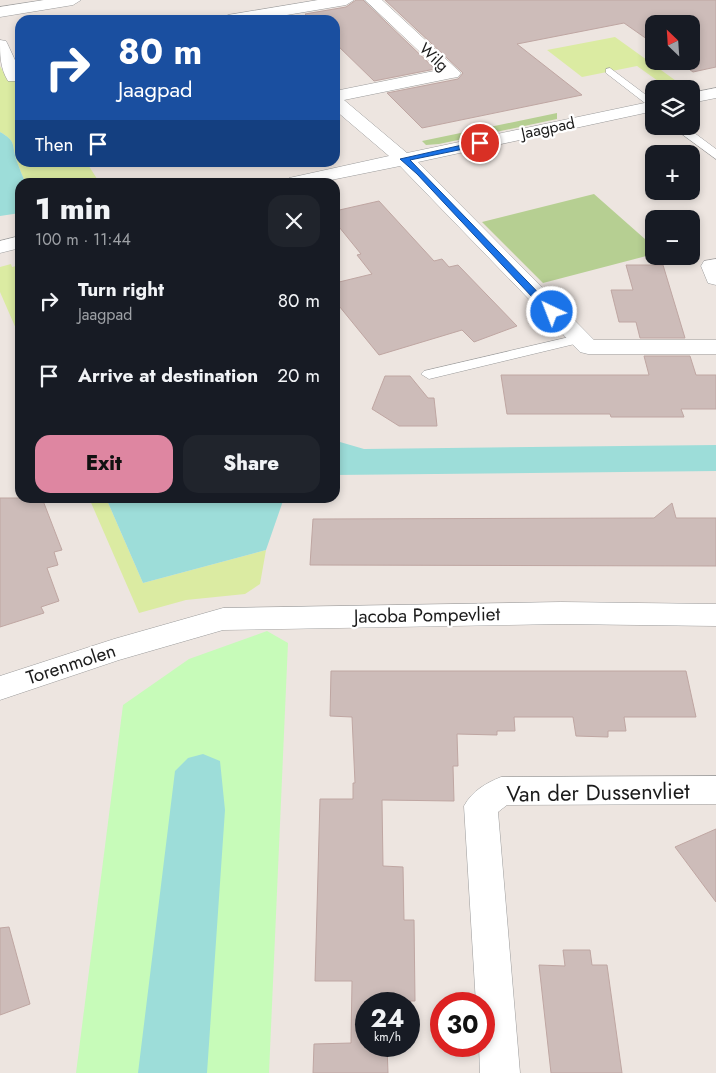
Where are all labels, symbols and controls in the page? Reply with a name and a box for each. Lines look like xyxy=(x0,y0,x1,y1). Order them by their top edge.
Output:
north arrow xyxy=(645,15,700,70)
map controls xyxy=(645,15,700,265)
text: 80 m xyxy=(118,27,202,77)
icon: right xyxy=(35,35,100,100)
street label: Wilg xyxy=(414,37,454,77)
text: Jaagpad xyxy=(118,73,193,105)
button: layers xyxy=(645,80,700,135)
street label: Jaagpad xyxy=(517,111,577,145)
pin xyxy=(459,122,501,164)
icon: arrive xyxy=(466,129,494,157)
icon: arrive xyxy=(84,130,112,158)
text: Then xyxy=(35,131,74,158)
button: + xyxy=(645,145,700,200)
text: 1 min xyxy=(35,187,111,230)
button: close xyxy=(268,195,320,247)
button: − xyxy=(645,210,700,265)
text: 100 m · 11:44 xyxy=(35,228,131,251)
text: Turn right xyxy=(78,276,164,303)
position arrow xyxy=(525,285,577,337)
icon: right xyxy=(35,287,63,315)
text: 80 m xyxy=(278,287,320,314)
text: Jaagpad xyxy=(78,303,132,326)
icon: arrive xyxy=(35,362,63,390)
text: Arrive at destination xyxy=(78,362,258,389)
text: 20 m xyxy=(277,362,320,389)
button: Exit xyxy=(35,435,173,493)
button: Share xyxy=(183,435,320,493)
street label: Jacoba Pompevliet xyxy=(351,600,501,630)
street label: Torenmolen xyxy=(23,637,119,691)
street label: Van der Dussenvliet xyxy=(506,774,691,810)
speed limit sign: 30 xyxy=(430,992,495,1057)
text: 24 xyxy=(371,1000,404,1036)
text: km/h xyxy=(374,1028,401,1046)

